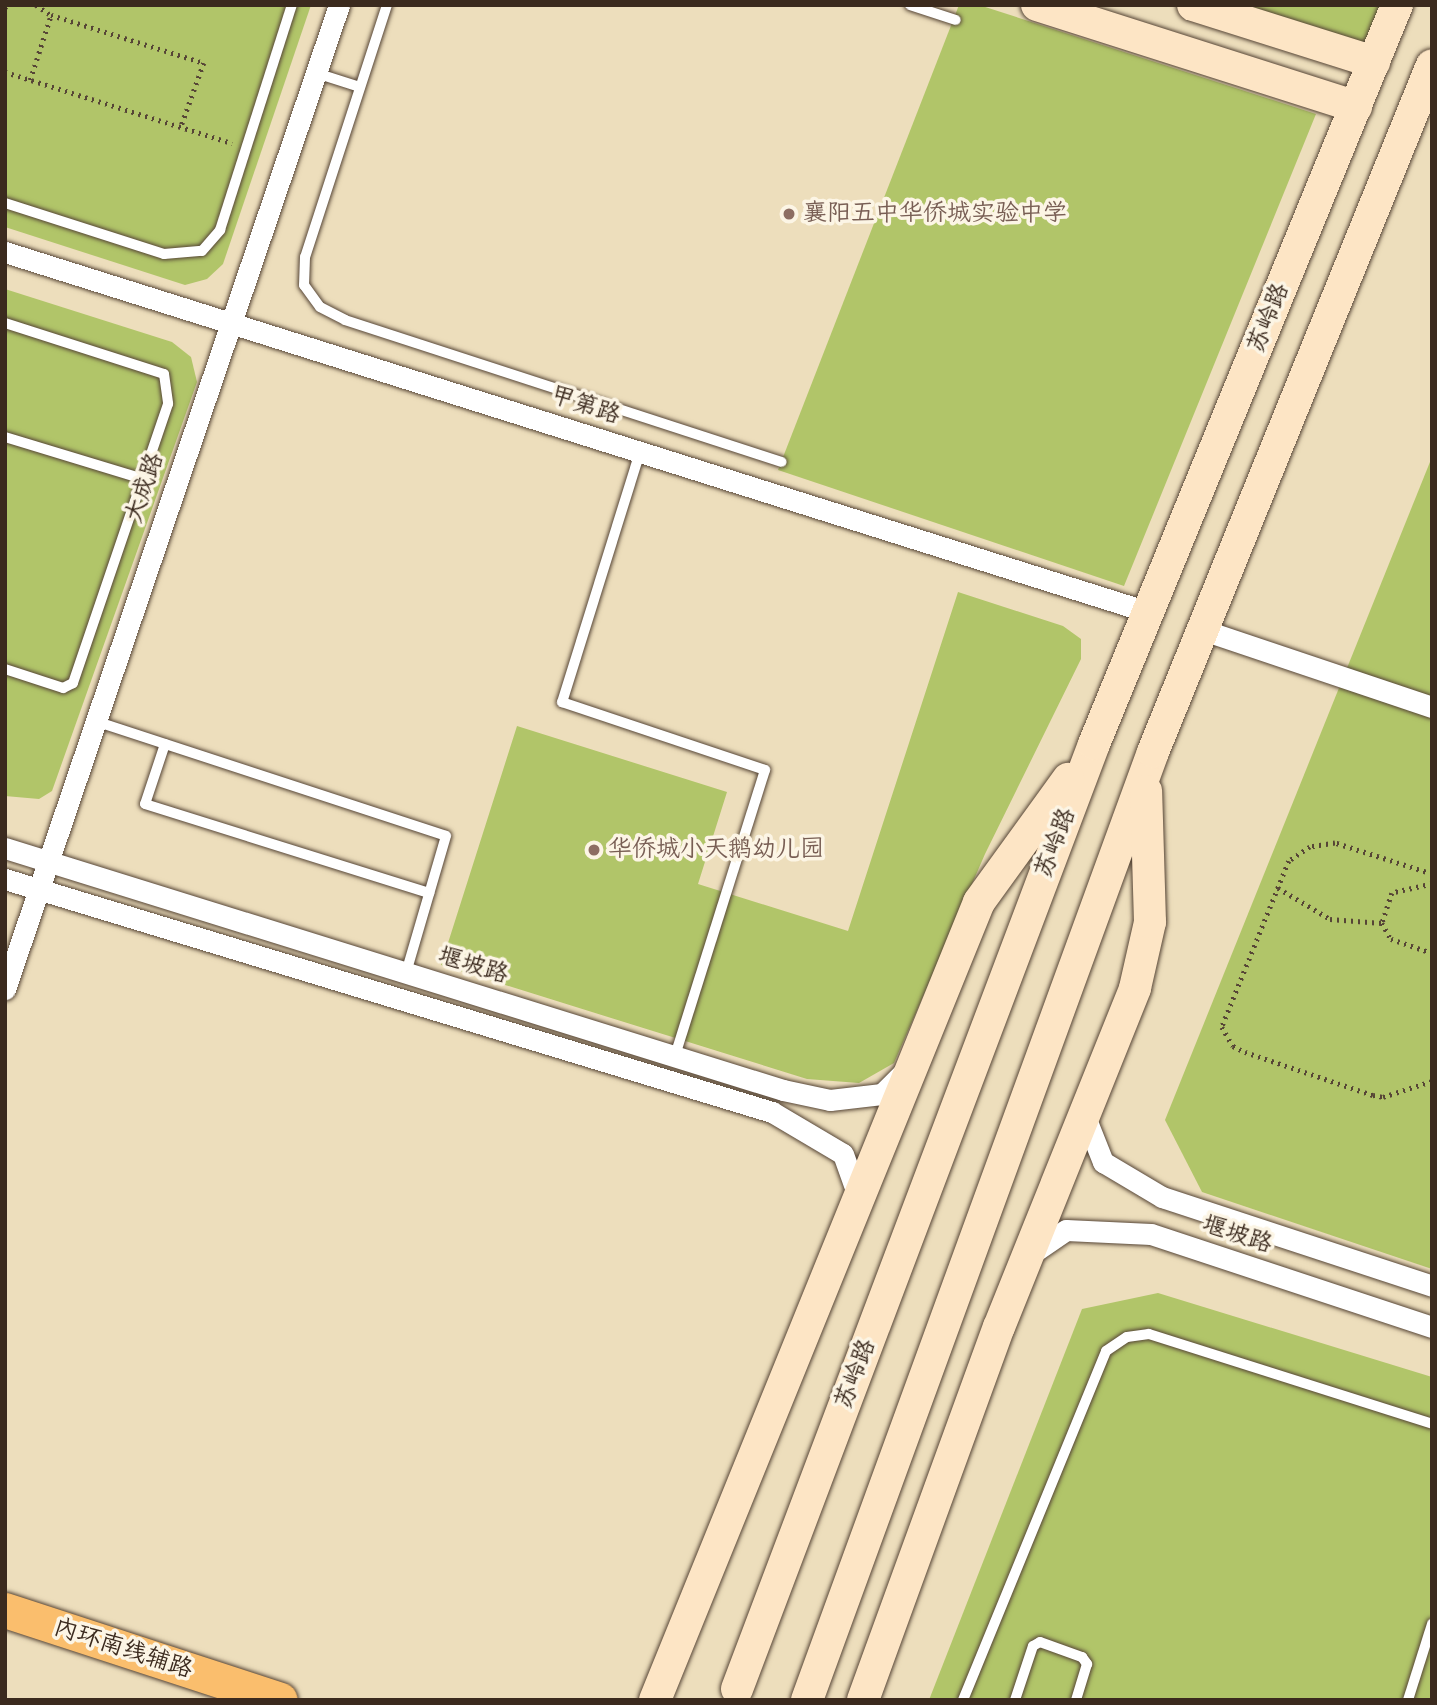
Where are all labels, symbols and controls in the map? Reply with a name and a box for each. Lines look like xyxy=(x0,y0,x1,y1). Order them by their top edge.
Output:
place label: 襄阳五中华侨城实验中学 xyxy=(803,200,1067,228)
marker: 襄阳五中华侨城实验中学 xyxy=(781,206,797,222)
street label: 苏岭路 xyxy=(1242,279,1296,357)
street label: 甲第路 xyxy=(546,381,624,431)
street label: 大成路 xyxy=(120,449,170,527)
street label: 苏岭路 xyxy=(1030,804,1082,882)
place label: 华侨城小天鹅幼儿园 xyxy=(608,836,824,864)
marker: 华侨城小天鹅幼儿园 xyxy=(586,842,602,858)
street label: 堰坡路 xyxy=(434,942,512,990)
street label: 堰坡路 xyxy=(1198,1210,1276,1260)
street label: 苏岭路 xyxy=(830,1335,882,1413)
street label: 内环南线辅路 xyxy=(50,1613,196,1685)

